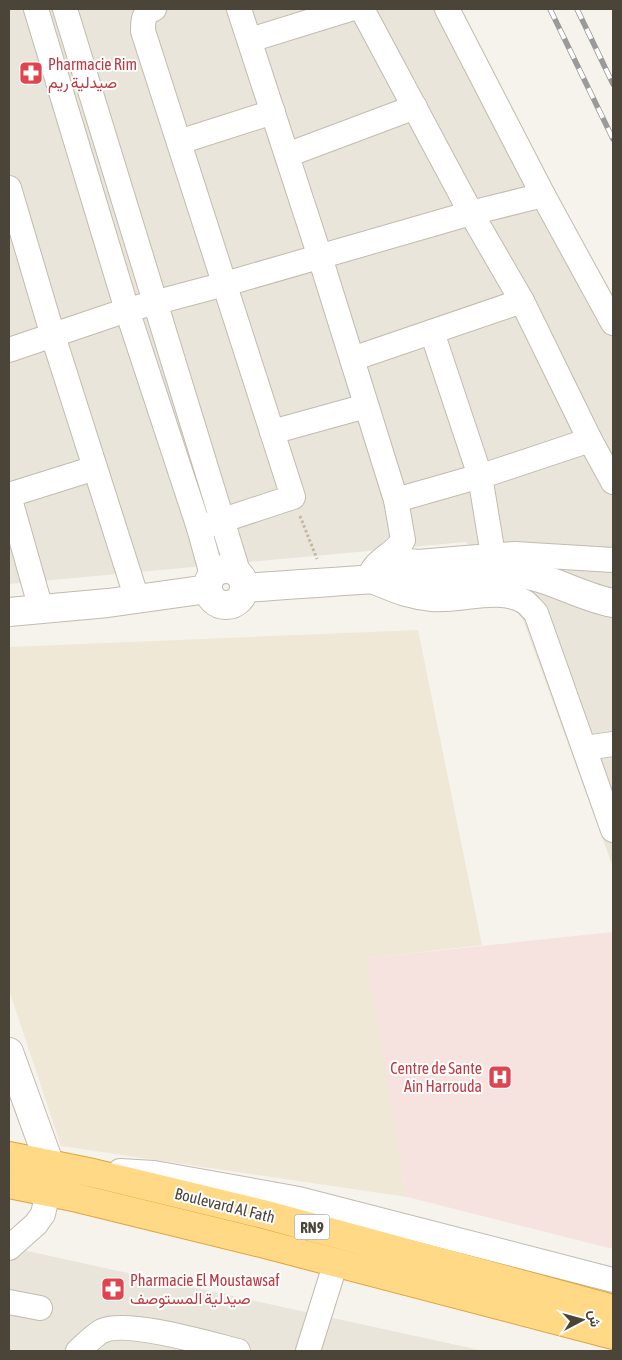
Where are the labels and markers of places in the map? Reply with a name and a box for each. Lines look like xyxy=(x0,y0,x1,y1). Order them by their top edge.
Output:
place label: Pharmacie Rim صيدلية ريم xyxy=(48,55,137,93)
pharmacy icon: Pharmacie Rim صيدلية ريم xyxy=(18,60,44,86)
place label: Centre de Sante Ain Harrouda xyxy=(390,1059,482,1095)
hospital icon: Centre de Sante Ain Harrouda xyxy=(487,1064,513,1090)
place label: Pharmacie El Moustawsaf صيدلية المستوصف xyxy=(130,1271,280,1309)
pharmacy icon: Pharmacie El Moustawsaf صيدلية المستوصف xyxy=(100,1276,126,1302)

